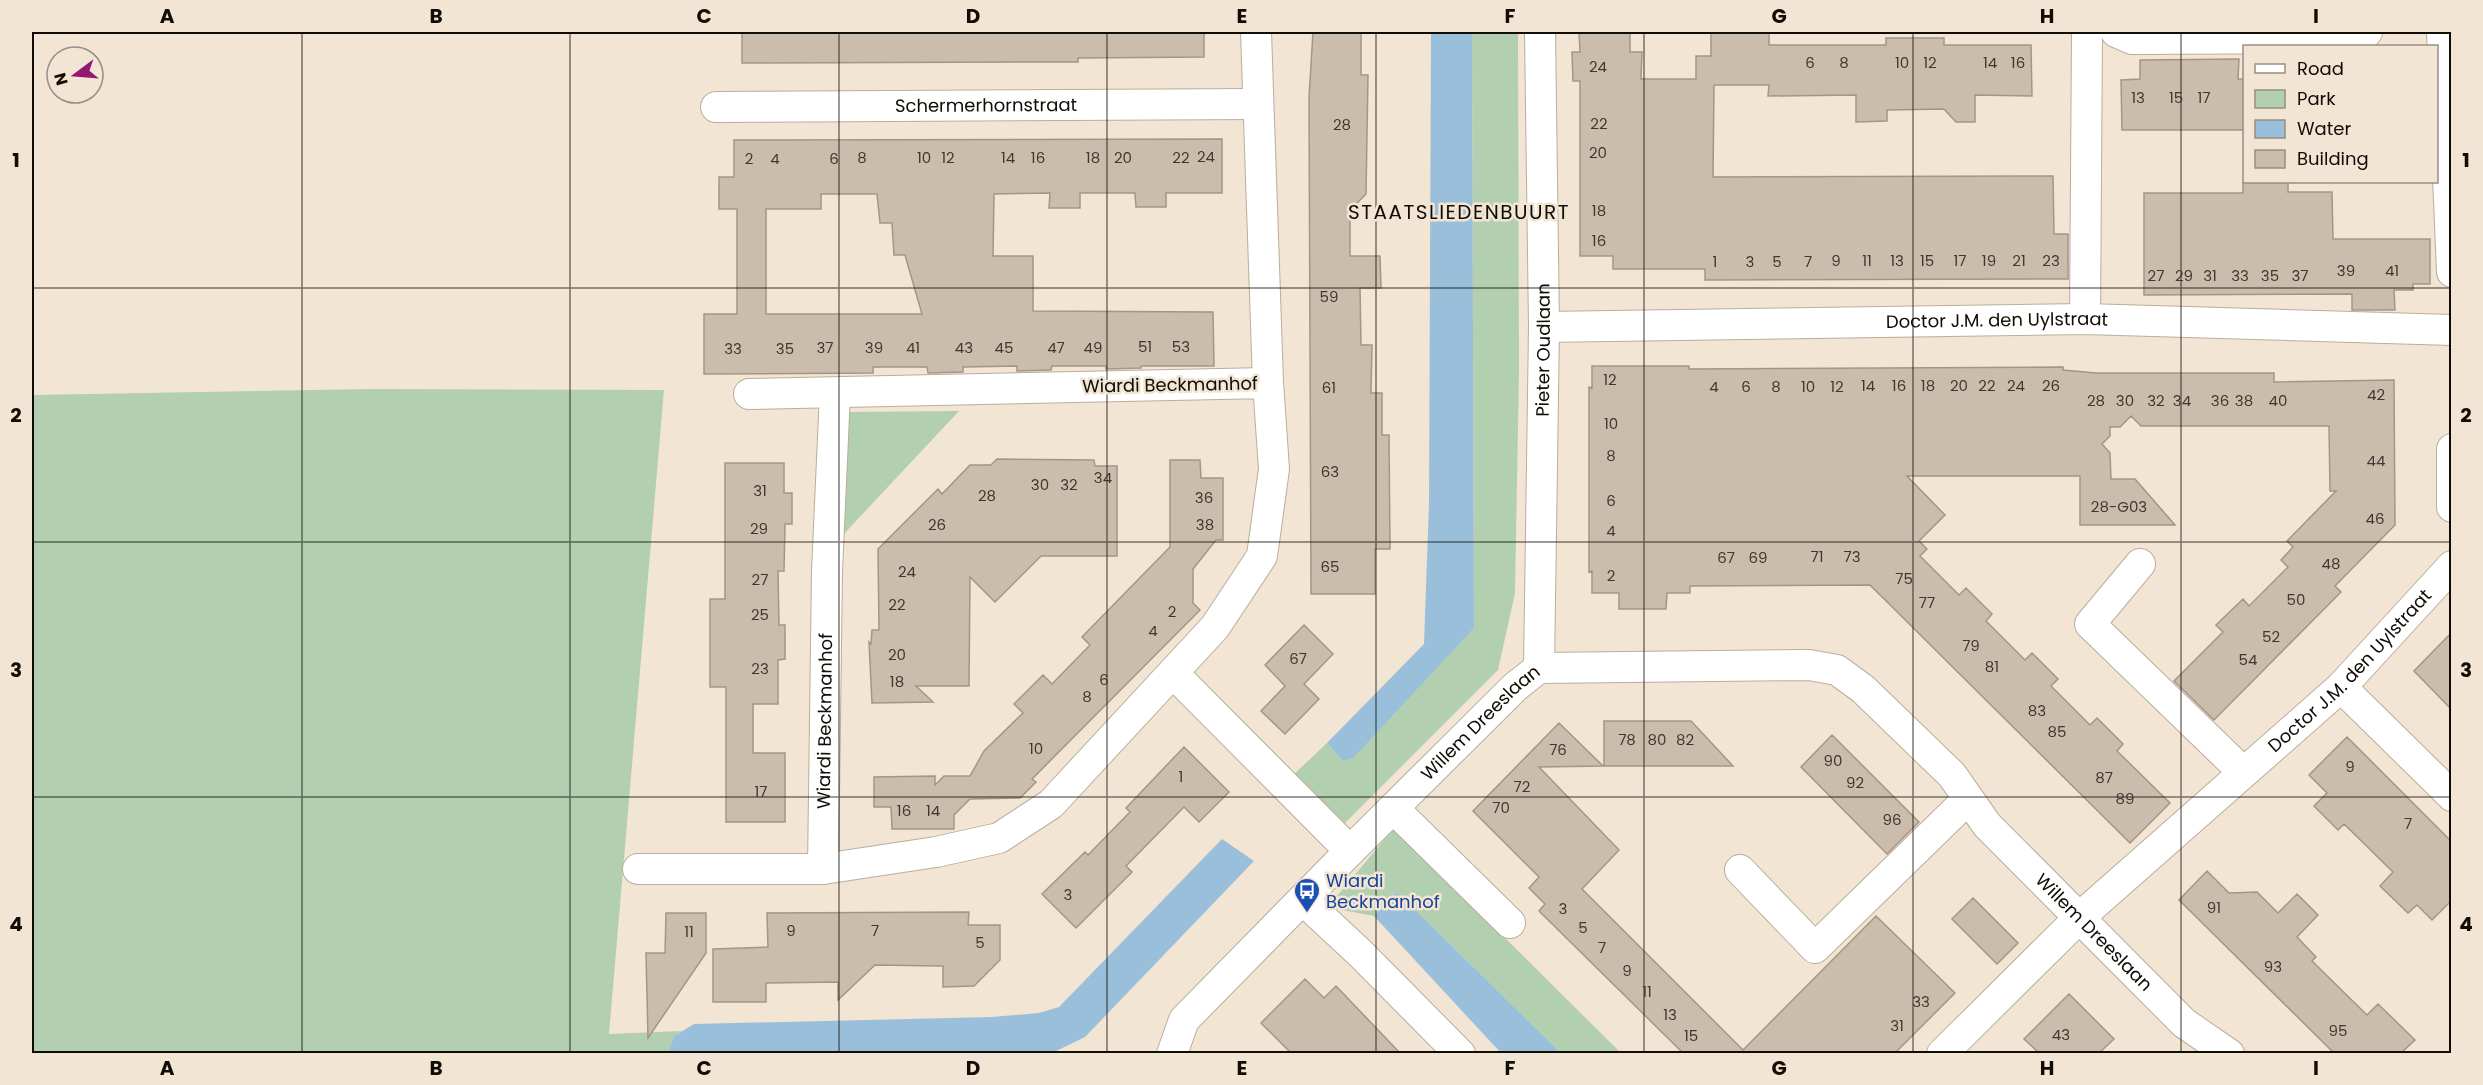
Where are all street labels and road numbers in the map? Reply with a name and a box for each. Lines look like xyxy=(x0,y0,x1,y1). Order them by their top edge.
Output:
street label: Schermerhornstraat xyxy=(895,92,1077,118)
street label: Pieter Oudlaan xyxy=(1530,283,1556,417)
street label: Doctor J.M. den Uylstraat xyxy=(1886,306,2108,334)
street label: Wiardi Beckmanhof xyxy=(1082,370,1258,399)
street label: Doctor J.M. den Uylstraat xyxy=(2262,583,2437,758)
street label: Wiardi Beckmanhof xyxy=(811,633,838,809)
street label: Willem Dreeslaan xyxy=(1415,659,1545,786)
street label: Willem Dreeslaan xyxy=(2030,867,2158,996)

